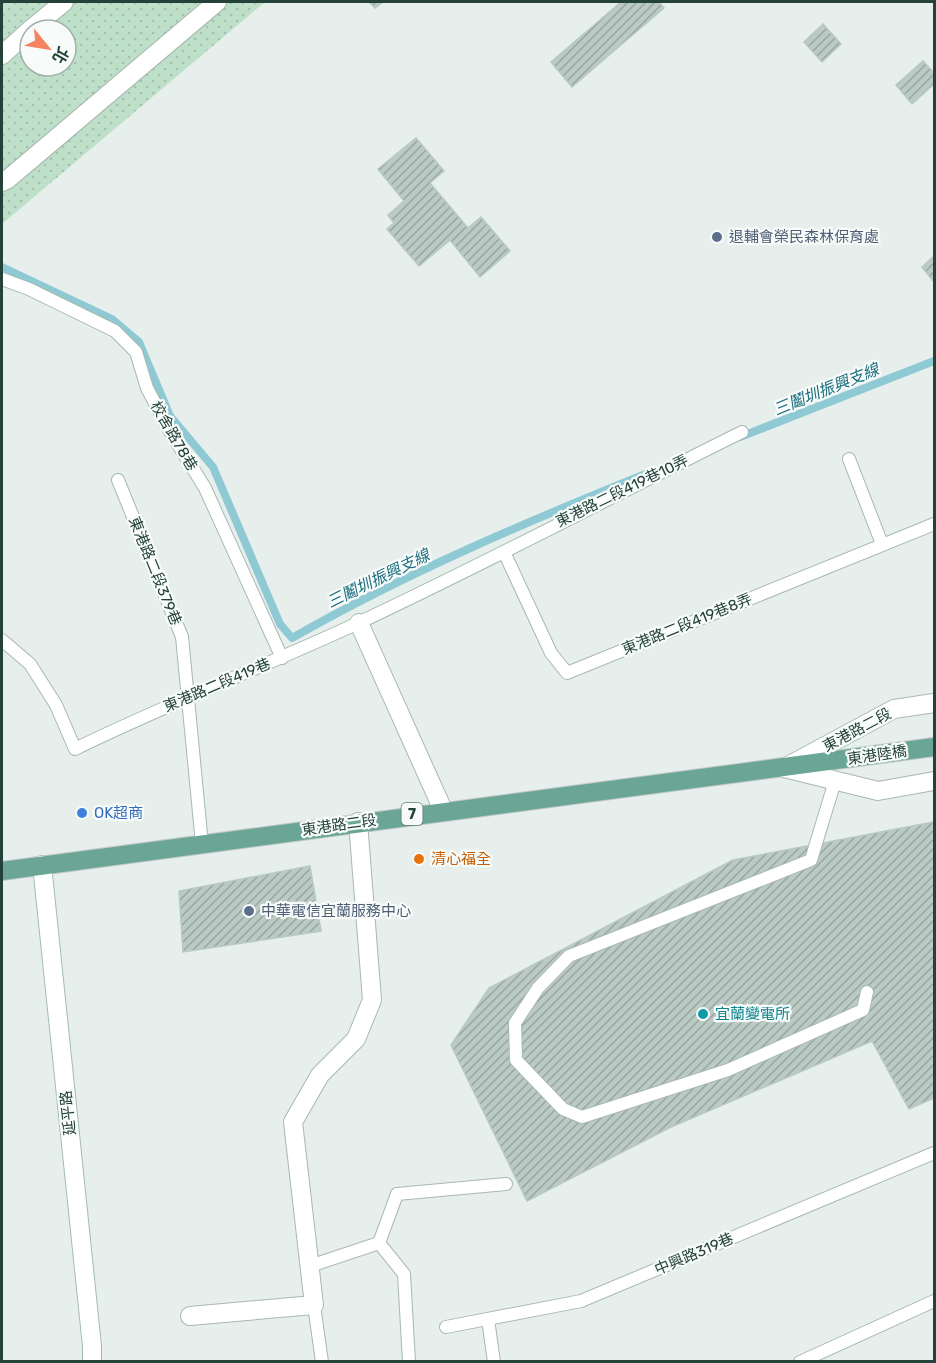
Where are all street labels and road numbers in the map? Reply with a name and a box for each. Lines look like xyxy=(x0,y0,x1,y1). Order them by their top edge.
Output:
street label: 校舍路78巷 xyxy=(147,398,201,474)
street label: 東港路二段419巷10弄 xyxy=(553,451,691,531)
street label: 東港路二段379巷 xyxy=(125,514,185,628)
street label: 東港路二段419巷8弄 xyxy=(619,590,755,658)
street label: 東港路二段419巷 xyxy=(161,654,273,716)
street label: 東港路二段 xyxy=(820,704,894,756)
street label: 東港陸橋 xyxy=(846,742,908,768)
road number: 7 xyxy=(402,803,422,825)
street label: 東港路二段 xyxy=(301,811,377,839)
street label: 延平路 xyxy=(57,1090,79,1136)
street label: 中興路319巷 xyxy=(652,1229,736,1279)

